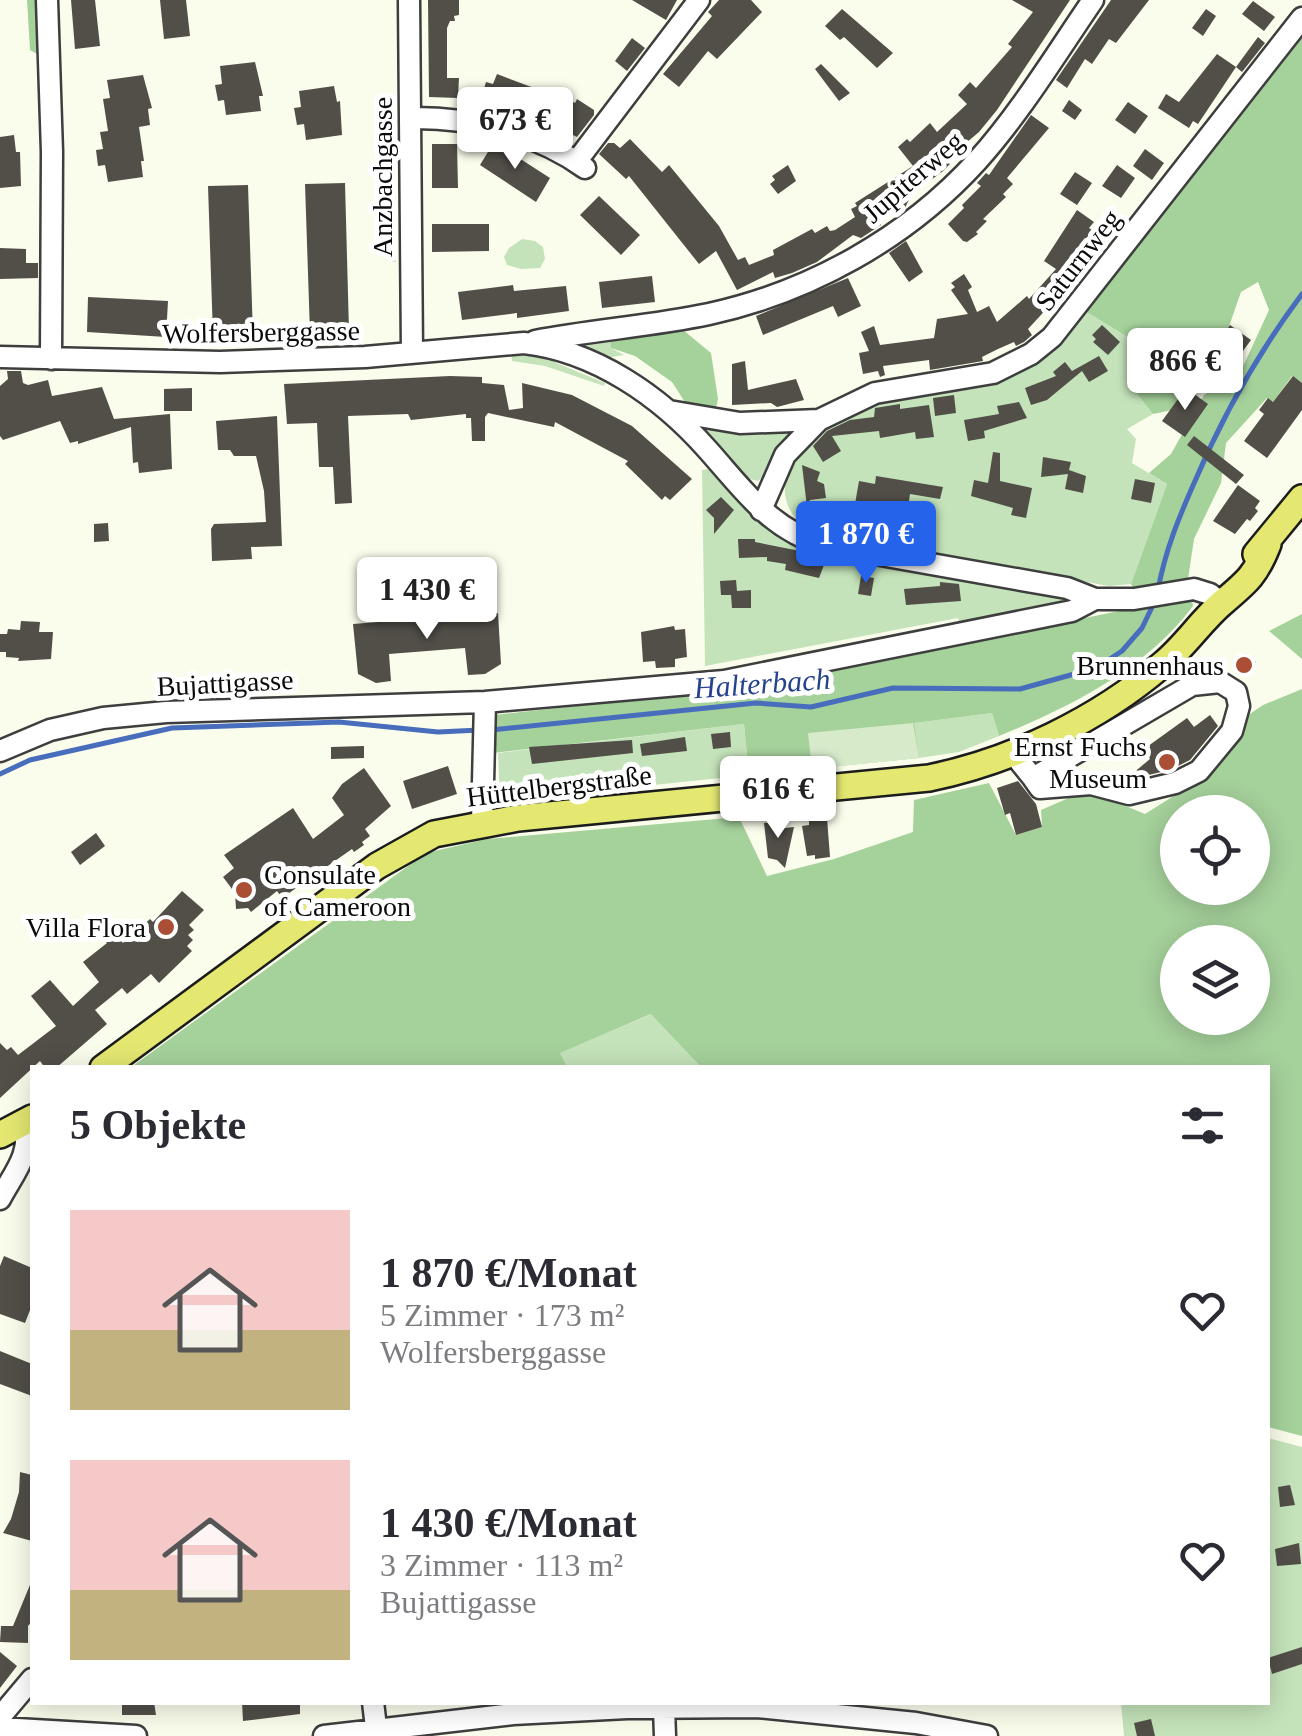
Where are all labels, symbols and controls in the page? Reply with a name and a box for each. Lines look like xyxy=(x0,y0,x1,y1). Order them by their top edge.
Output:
pin: 673 € xyxy=(445,87,585,172)
street label: Anzbachgasse xyxy=(367,97,398,257)
text: 673 € xyxy=(479,101,551,137)
street label: Jupiterweg xyxy=(856,125,970,229)
street label: Saturnweg xyxy=(1029,203,1127,317)
street label: Wolfersberggasse xyxy=(162,315,360,349)
pin: 866 € xyxy=(1115,328,1255,413)
text: 866 € xyxy=(1149,342,1221,378)
pin: 1 870 € xyxy=(774,501,958,586)
text: 1 870 € xyxy=(818,515,914,551)
pin: 1 430 € xyxy=(335,557,519,642)
text: 1 430 € xyxy=(379,571,475,607)
place label: Brunnenhaus xyxy=(1076,650,1224,681)
marker: Brunnenhaus xyxy=(1233,654,1255,676)
water label: Halterbach xyxy=(692,662,831,704)
street label: Bujattigasse xyxy=(156,664,294,702)
place label: Ernst Fuchs Museum xyxy=(1014,731,1147,794)
marker: Ernst Fuchs Museum xyxy=(1156,751,1178,773)
pin: 616 € xyxy=(708,756,848,841)
street label: Hüttelbergstraße xyxy=(465,759,653,813)
text: 616 € xyxy=(742,770,814,806)
map controls xyxy=(1160,795,1270,1035)
button: locate xyxy=(1160,795,1270,905)
place label: Consulate of Cameroon xyxy=(264,859,411,922)
marker: Consulate of Cameroon xyxy=(233,879,255,901)
place label: Villa Flora xyxy=(26,912,147,943)
marker: Villa Flora xyxy=(155,916,177,938)
button: layers xyxy=(1160,925,1270,1035)
icon: filters xyxy=(1175,1098,1230,1153)
text: 5 Objekte xyxy=(70,1102,246,1148)
icon: home xyxy=(150,1250,270,1370)
text: 1 870 €/Monat xyxy=(380,1250,637,1296)
icon: heart xyxy=(1175,1283,1230,1338)
text: 5 Zimmer · 173 m² xyxy=(380,1297,624,1333)
text: Wolfersberggasse xyxy=(380,1334,606,1370)
icon: home xyxy=(150,1500,270,1620)
text: 1 430 €/Monat xyxy=(380,1500,637,1546)
icon: heart xyxy=(1175,1533,1230,1588)
text: 3 Zimmer · 113 m² xyxy=(380,1547,623,1583)
text: Bujattigasse xyxy=(380,1584,536,1620)

